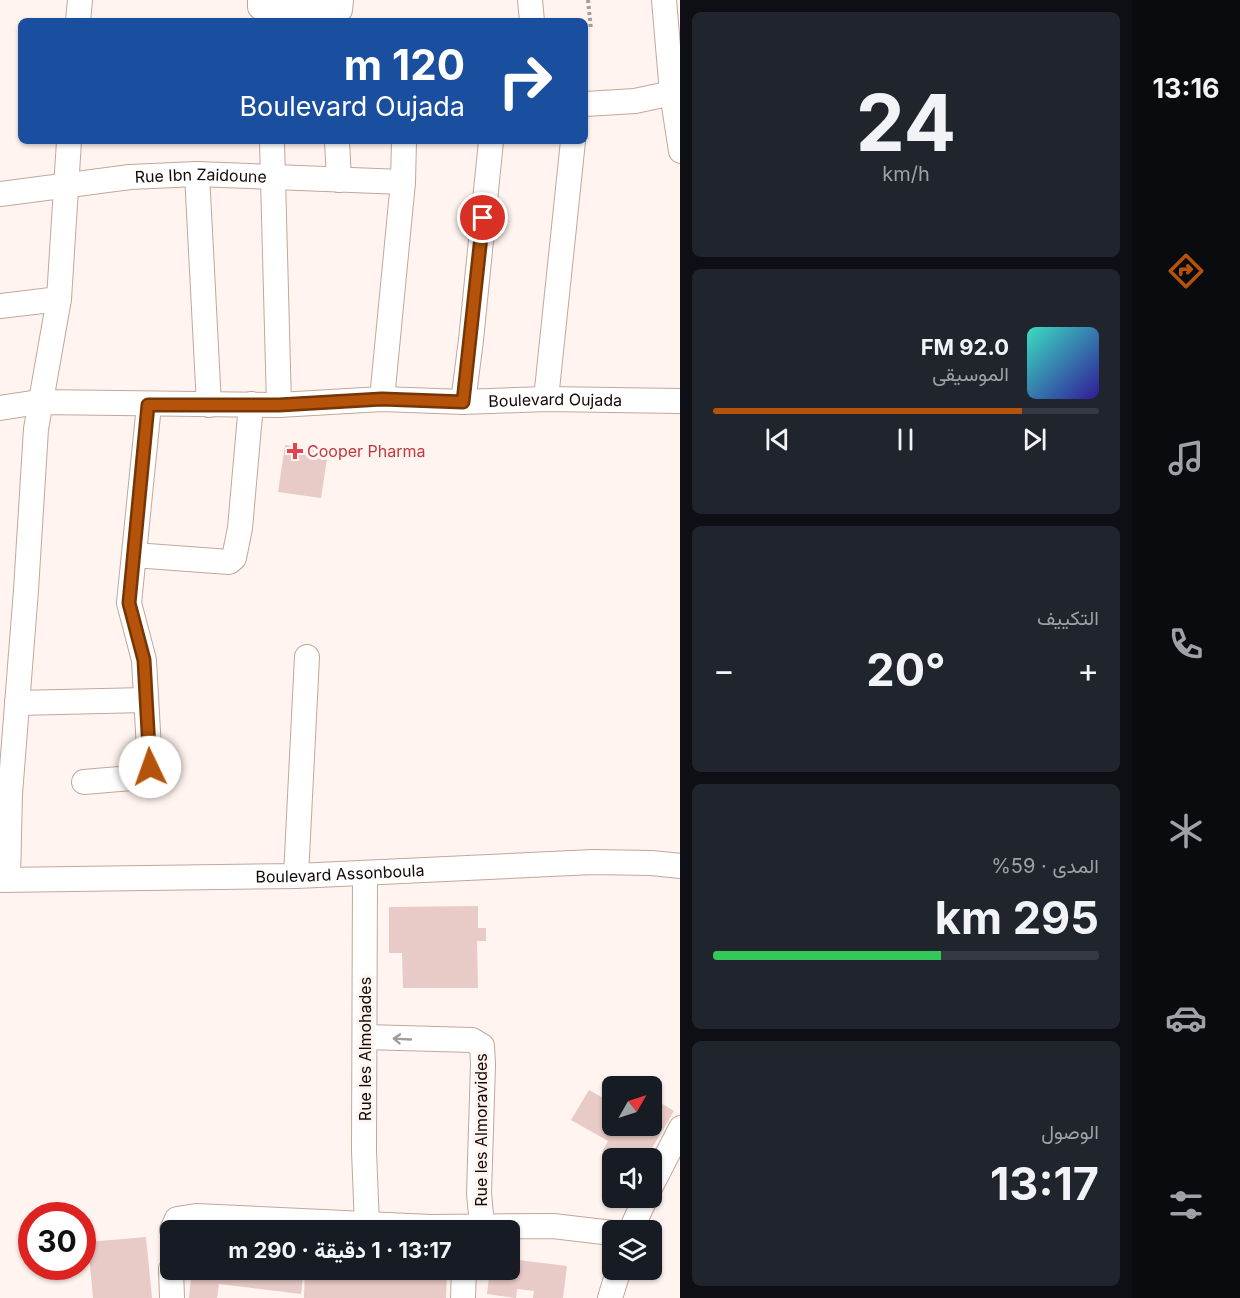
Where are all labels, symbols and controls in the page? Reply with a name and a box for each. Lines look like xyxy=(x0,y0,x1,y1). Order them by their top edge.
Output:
text: 120 m xyxy=(344,39,465,90)
icon: right xyxy=(486,42,564,120)
text: 13:16 xyxy=(1152,72,1220,105)
text: 24 xyxy=(856,75,956,170)
text: Boulevard Oujada xyxy=(239,90,465,123)
text: km/h xyxy=(882,162,930,186)
street label: Rue Ibn Zaidoune xyxy=(134,164,267,187)
pin xyxy=(457,192,508,243)
icon: arrive xyxy=(466,201,499,234)
icon: directions xyxy=(1165,250,1207,292)
text: 92.0 FM xyxy=(921,334,1009,360)
text: الموسيقى xyxy=(932,362,1009,386)
street label: Boulevard Oujada xyxy=(488,389,622,411)
icon: previous xyxy=(761,423,794,456)
icon: pause xyxy=(889,423,922,456)
icon: next xyxy=(1018,423,1051,456)
icon: music xyxy=(1165,437,1207,479)
place label: Cooper Pharma xyxy=(307,441,425,461)
marker: Cooper Pharma xyxy=(288,444,302,458)
text: التكييف xyxy=(1037,606,1099,630)
icon: phone xyxy=(1165,623,1207,665)
text: 20° xyxy=(866,642,946,697)
text: − xyxy=(713,650,735,690)
text: + xyxy=(1077,650,1099,690)
position arrow xyxy=(118,735,182,799)
icon: climate xyxy=(1165,810,1207,852)
text: المدى · 59% xyxy=(991,854,1099,878)
street label: Boulevard Assonboula xyxy=(255,860,425,887)
text: 295 km xyxy=(935,890,1099,945)
street label: Rue les Almohades xyxy=(355,977,375,1121)
icon: car xyxy=(1165,997,1207,1039)
one-way arrow xyxy=(393,1033,413,1045)
street label: Rue les Almoravides xyxy=(471,1053,491,1207)
north arrow xyxy=(602,1076,662,1136)
map controls xyxy=(602,1076,662,1280)
text: الوصول xyxy=(1041,1120,1099,1144)
button: sound xyxy=(602,1148,662,1208)
text: 13:17 xyxy=(990,1156,1099,1211)
icon: filters xyxy=(1165,1184,1207,1226)
speed limit sign: 30 xyxy=(18,1202,96,1280)
button: layers xyxy=(602,1220,662,1280)
text: 13:17 · 1 دقيقة · 290 m xyxy=(228,1237,452,1263)

